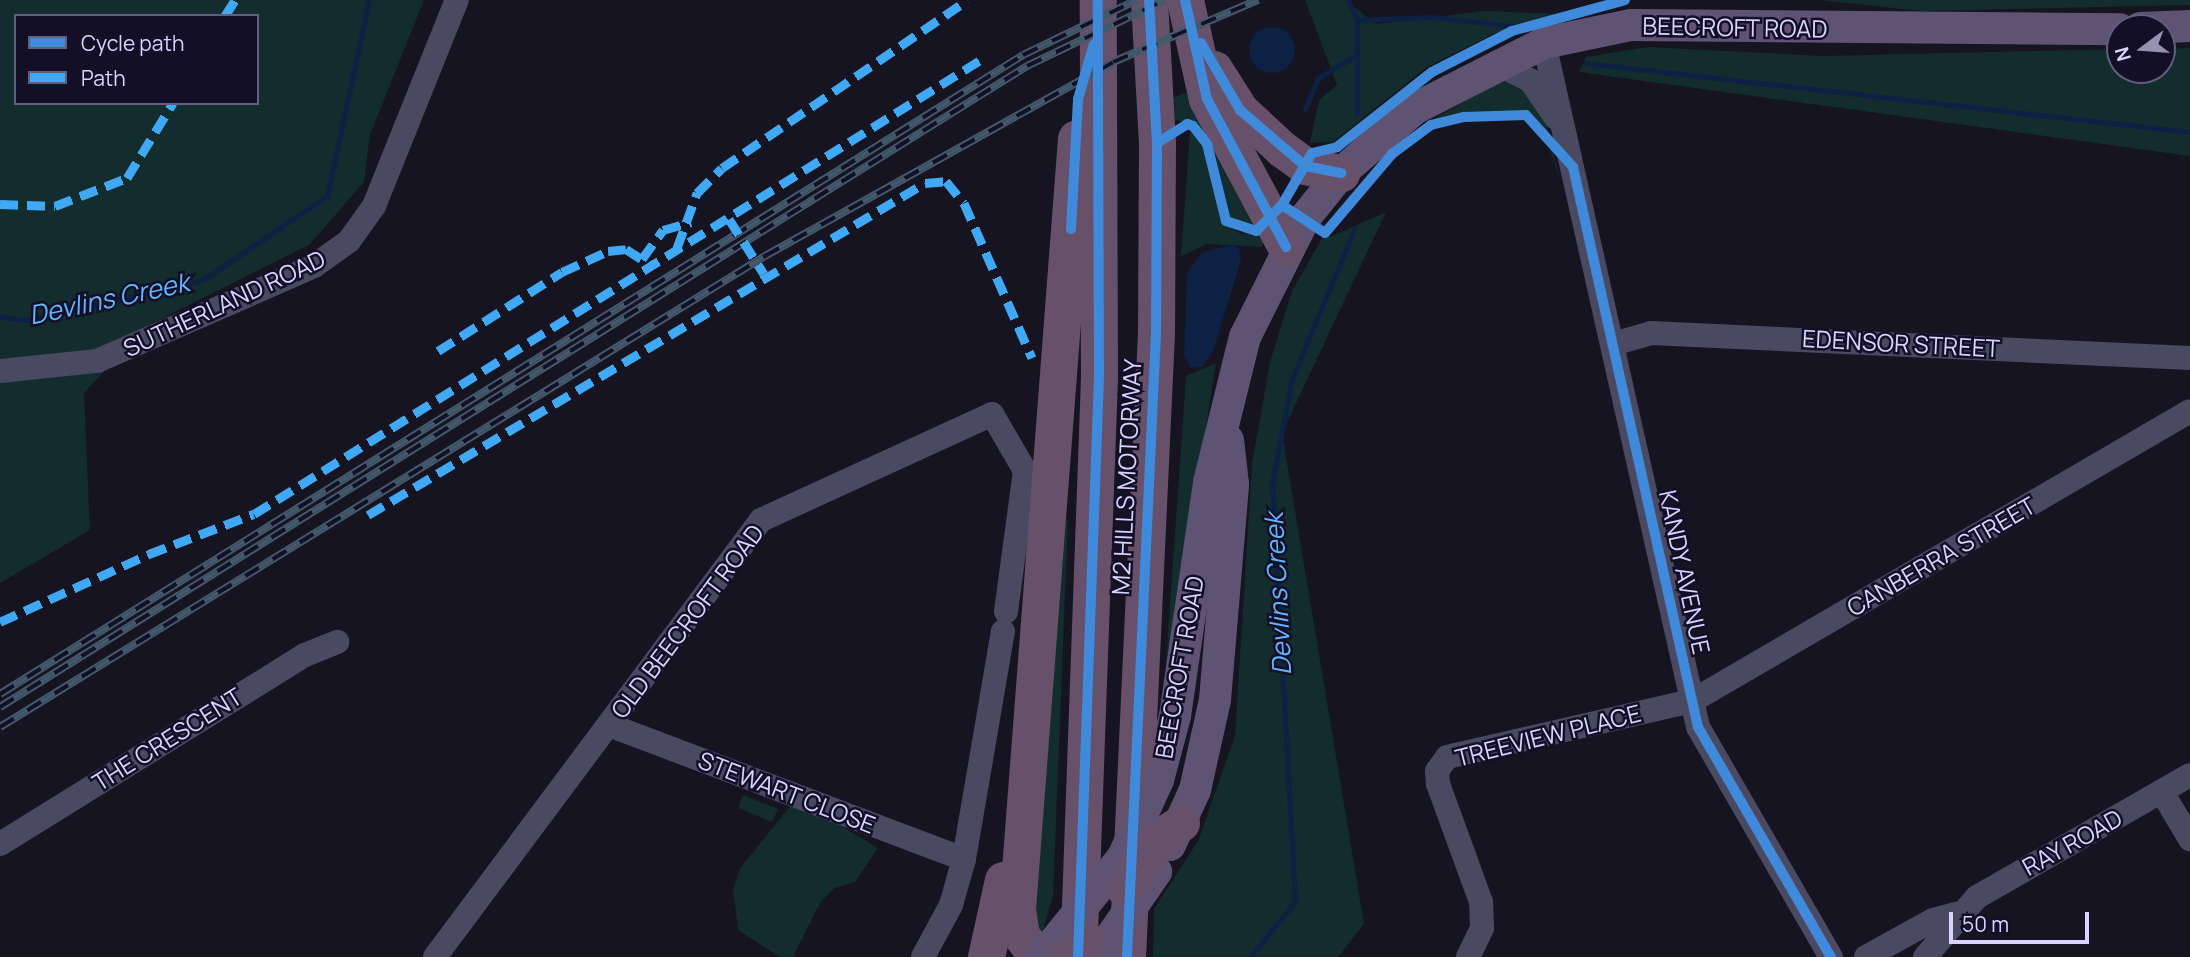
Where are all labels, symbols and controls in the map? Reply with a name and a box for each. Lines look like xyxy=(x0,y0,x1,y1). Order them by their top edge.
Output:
street label: BEECROFT ROAD xyxy=(1642,11,1828,43)
legend xyxy=(14,14,259,105)
north arrow xyxy=(2106,14,2176,84)
text: Cycle path xyxy=(81,29,184,57)
text: N xyxy=(2108,44,2137,64)
text: Path xyxy=(81,64,126,92)
street label: SUTHERLAND ROAD xyxy=(119,244,329,362)
water label: Devlins Creek xyxy=(26,267,192,331)
street label: EDENSOR STREET xyxy=(1801,323,2001,363)
street label: M2 HILLS MOTORWAY xyxy=(1105,358,1147,596)
street label: KANDY AVENUE xyxy=(1653,487,1717,657)
street label: CANBERRA STREET xyxy=(1842,490,2040,622)
water label: Devlins Creek xyxy=(1258,512,1298,676)
street label: OLD BEECROFT ROAD xyxy=(604,518,770,724)
street label: BEECROFT ROAD xyxy=(1149,573,1209,761)
street label: THE CRESCENT xyxy=(87,681,247,797)
street label: TREEVIEW PLACE xyxy=(1452,698,1644,772)
street label: STEWART CLOSE xyxy=(694,745,880,839)
street label: RAY ROAD xyxy=(2017,803,2127,881)
scale bar xyxy=(1952,898,2092,942)
text: 50 m xyxy=(1962,910,2009,938)

